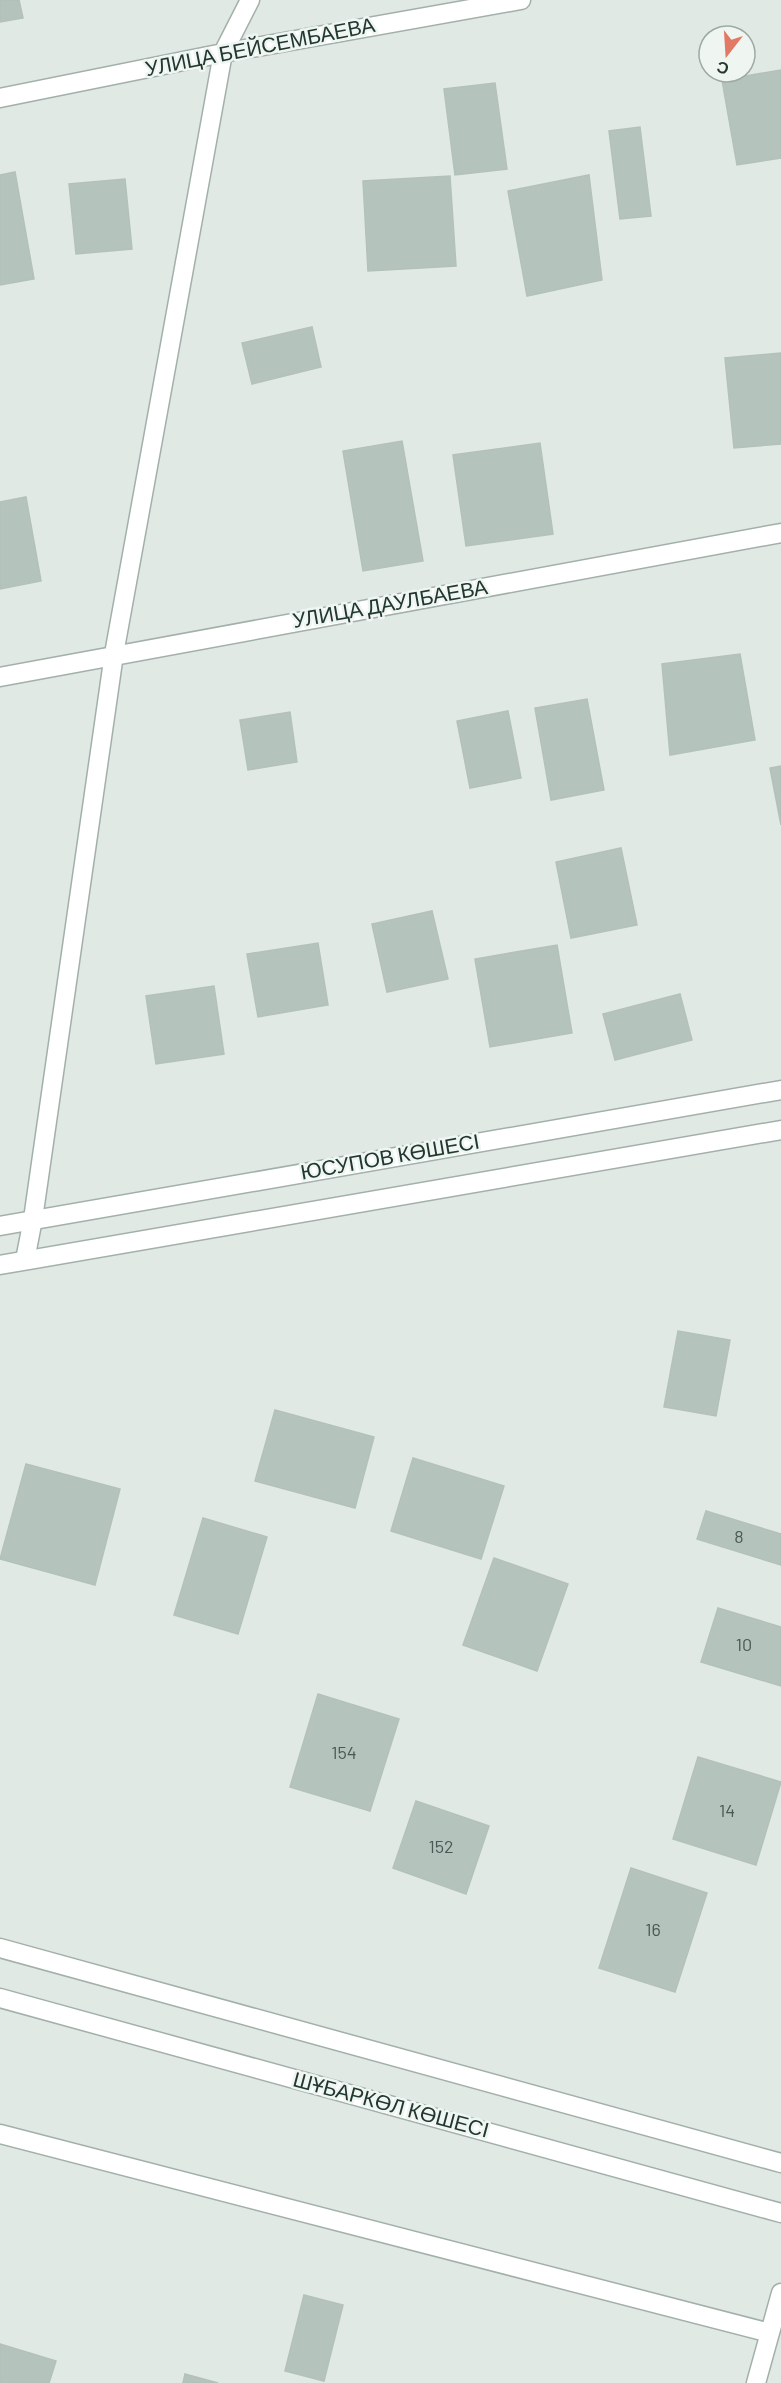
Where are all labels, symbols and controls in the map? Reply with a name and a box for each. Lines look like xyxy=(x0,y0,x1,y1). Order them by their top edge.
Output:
street label: УЛИЦА БЕЙСЕМБАЕВА xyxy=(143,11,377,80)
north arrow xyxy=(697,24,757,84)
text: С xyxy=(714,58,731,80)
street label: УЛИЦА ДАУЛБАЕВА xyxy=(290,573,489,632)
street label: ЮСУПОВ КӨШЕСІ xyxy=(298,1127,481,1184)
house number: 8 xyxy=(734,1525,744,1547)
house number: 10 xyxy=(736,1633,752,1655)
house number: 154 xyxy=(331,1741,357,1763)
house number: 14 xyxy=(719,1799,735,1821)
house number: 152 xyxy=(428,1835,454,1857)
house number: 16 xyxy=(645,1918,661,1940)
street label: ШҰБАРКӨЛ КӨШЕСІ xyxy=(291,2065,492,2142)

